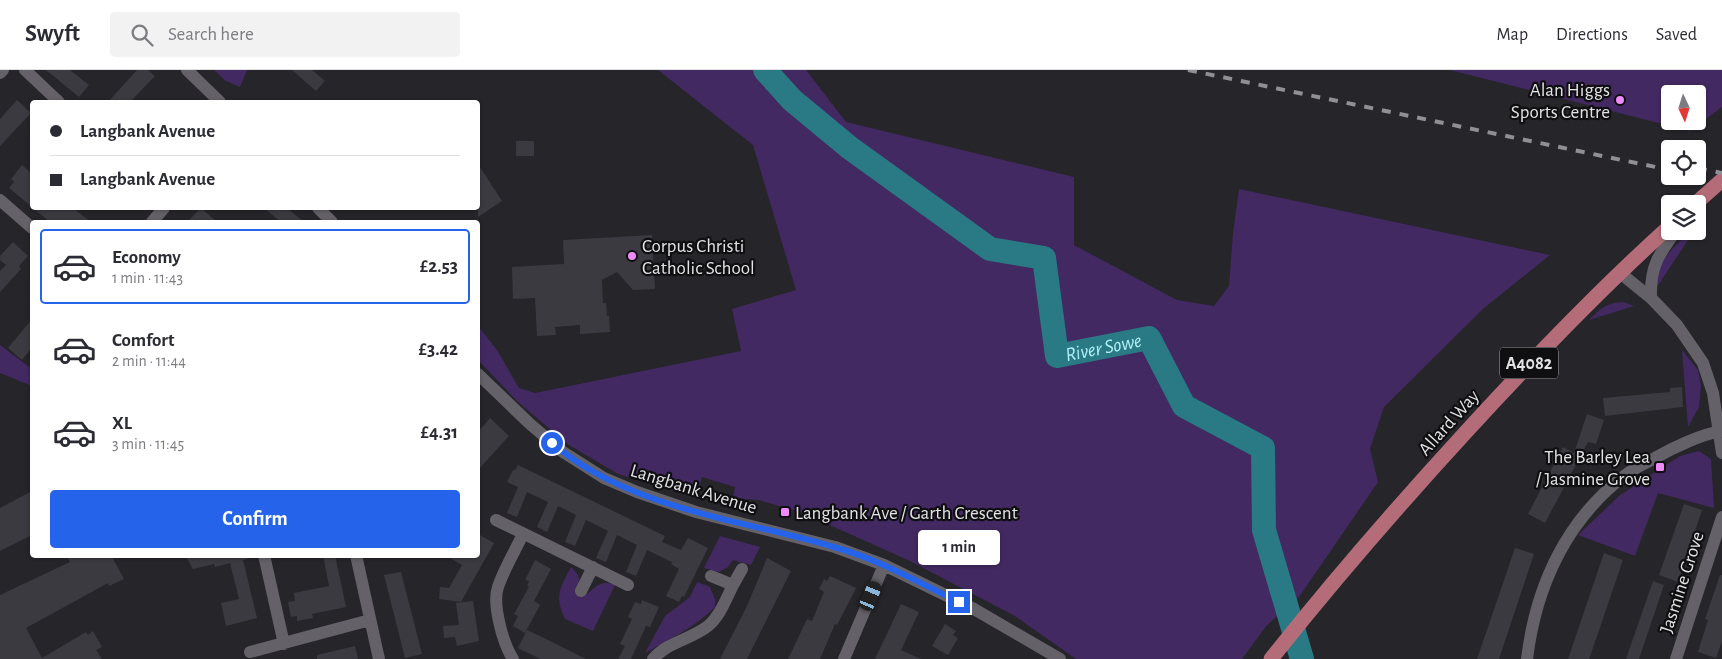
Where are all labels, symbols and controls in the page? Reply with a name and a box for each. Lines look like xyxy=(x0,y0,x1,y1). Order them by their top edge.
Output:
search box xyxy=(110,12,460,57)
icon: search xyxy=(128,21,156,49)
text: Swyft xyxy=(25,22,80,46)
text: Search here xyxy=(168,25,254,44)
text: Map xyxy=(1497,26,1528,44)
text: Directions xyxy=(1556,26,1628,44)
text: Saved xyxy=(1656,26,1697,44)
place label: Alan Higgs Sports Centre xyxy=(1511,81,1610,122)
north arrow xyxy=(1661,85,1706,130)
map controls xyxy=(1661,85,1706,240)
marker: Alan Higgs Sports Centre xyxy=(1614,94,1626,106)
text: Langbank Avenue xyxy=(80,122,215,141)
button: locate xyxy=(1661,140,1706,185)
text: Langbank Avenue xyxy=(80,170,215,189)
button: layers xyxy=(1661,195,1706,240)
place label: Corpus Christi Catholic School xyxy=(642,237,755,278)
icon: car xyxy=(52,244,97,289)
text: Economy xyxy=(112,248,181,267)
marker: Corpus Christi Catholic School xyxy=(626,250,638,262)
text: £2.53 xyxy=(420,257,458,276)
text: 1 min · 11:43 xyxy=(112,270,183,286)
icon: car xyxy=(52,327,97,372)
text: Comfort xyxy=(112,331,174,350)
water label: River Sowe xyxy=(1064,331,1144,365)
text: £3.42 xyxy=(418,340,458,359)
road number: A4082 xyxy=(1500,348,1558,378)
text: 2 min · 11:44 xyxy=(112,353,186,369)
street label: Allard Way xyxy=(1415,387,1483,459)
icon: car xyxy=(52,410,97,455)
text: XL xyxy=(112,414,132,433)
text: £4.31 xyxy=(421,423,458,442)
route start xyxy=(541,432,563,454)
text: 3 min · 11:45 xyxy=(112,436,184,452)
place label: The Barley Lea / Jasmine Grove xyxy=(1536,448,1650,489)
street label: Langbank Avenue xyxy=(628,461,759,518)
marker: The Barley Lea / Jasmine Grove xyxy=(1654,461,1666,473)
button: Confirm xyxy=(50,490,460,548)
place label: Langbank Ave / Garth Crescent xyxy=(795,504,1018,523)
marker: Langbank Ave / Garth Crescent xyxy=(779,506,791,518)
street label: Jasmine Grove xyxy=(1657,529,1708,636)
callout: 1 min xyxy=(918,530,1000,564)
text: 1 min xyxy=(942,539,976,555)
car xyxy=(858,579,883,613)
route end xyxy=(948,591,970,613)

